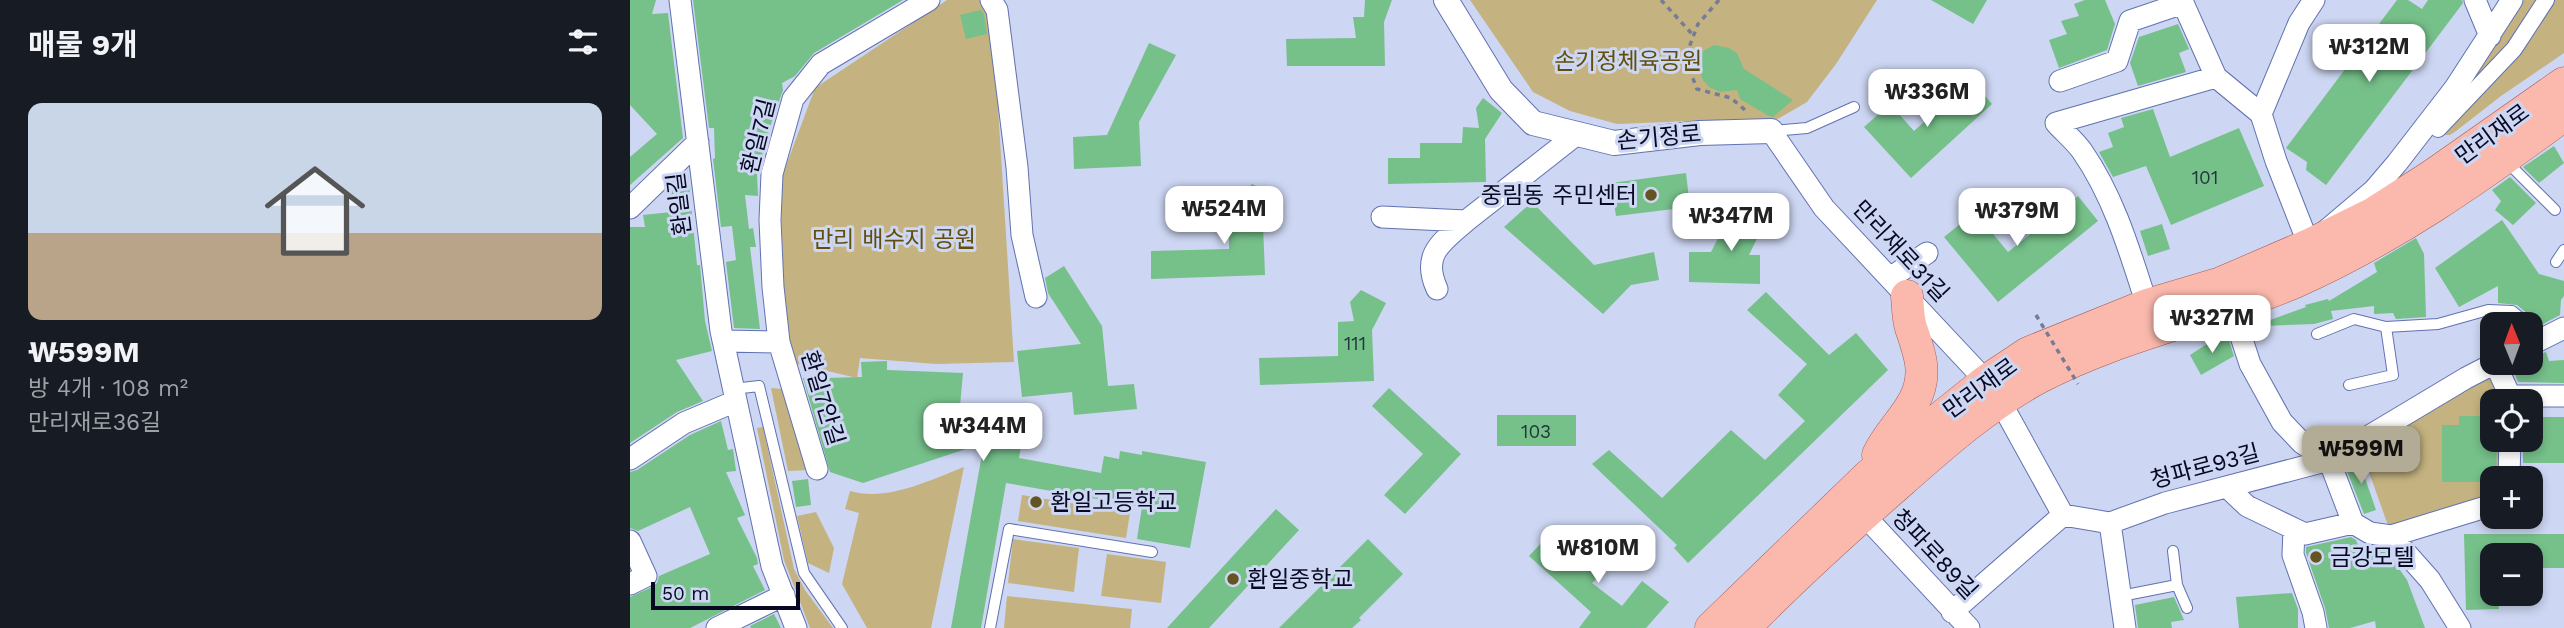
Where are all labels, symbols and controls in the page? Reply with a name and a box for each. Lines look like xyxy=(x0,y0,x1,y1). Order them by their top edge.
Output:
icon: filters xyxy=(564,23,602,61)
pin: ₩312M xyxy=(2320,24,2418,84)
text: 매물 9개 xyxy=(28,27,138,62)
text: ₩312M xyxy=(2328,33,2410,60)
park label: 손기정체육공원 xyxy=(1554,48,1702,75)
pin: ₩336M xyxy=(1878,69,1976,129)
text: ₩336M xyxy=(1884,78,1970,105)
street label: 환일7길 xyxy=(736,96,781,176)
street label: 만리재로 xyxy=(2450,99,2534,170)
street label: 손기정로 xyxy=(1616,120,1702,155)
icon: home xyxy=(252,148,378,274)
house number: 101 xyxy=(2192,166,2218,189)
street label: 환일길 xyxy=(662,171,697,237)
place label: 중림동 주민센터 xyxy=(1481,182,1637,209)
pin: ₩524M xyxy=(1175,187,1273,246)
marker: 중림동 주민센터 xyxy=(1643,187,1659,203)
pin: ₩379M xyxy=(1968,188,2066,248)
pin: ₩347M xyxy=(1682,194,1780,253)
text: ₩524M xyxy=(1181,195,1267,222)
street label: 만리재로31길 xyxy=(1847,195,1954,307)
text: ₩379M xyxy=(1974,197,2060,224)
text: ₩347M xyxy=(1688,202,1774,229)
park label: 만리 배수지 공원 xyxy=(812,226,976,253)
pin: ₩327M xyxy=(2163,296,2261,355)
text: ₩327M xyxy=(2170,304,2254,331)
north arrow xyxy=(2480,312,2543,374)
map controls xyxy=(2480,312,2543,606)
house number: 111 xyxy=(1344,332,1366,355)
text: ₩599M xyxy=(28,334,140,369)
street label: 환일7안길 xyxy=(795,348,850,449)
street label: 만리재로 xyxy=(1938,353,2022,424)
text: 방 4개 · 108 m² xyxy=(28,375,188,402)
button: locate xyxy=(2480,389,2543,452)
pin: ₩344M xyxy=(934,404,1032,463)
text: 만리재로36길 xyxy=(28,409,161,436)
text: ₩344M xyxy=(939,412,1027,439)
house number: 103 xyxy=(1521,420,1551,443)
pin: ₩599M xyxy=(2312,426,2410,486)
text: ₩599M xyxy=(2318,435,2404,462)
street label: 청파로93길 xyxy=(2148,439,2263,494)
button: + xyxy=(2480,466,2543,529)
place label: 환일고등학교 xyxy=(1050,489,1177,516)
marker: 환일고등학교 xyxy=(1028,494,1044,510)
street label: 청파로89길 xyxy=(1886,504,1983,605)
pin: ₩810M xyxy=(1549,526,1647,585)
text: ₩810M xyxy=(1556,534,1640,561)
button: − xyxy=(2480,543,2543,606)
place label: 금강모텔 xyxy=(2330,544,2415,571)
marker: 금강모텔 xyxy=(2308,549,2324,565)
place label: 환일중학교 xyxy=(1247,566,1353,593)
marker: 환일중학교 xyxy=(1225,571,1241,587)
scale bar xyxy=(651,579,800,611)
text: 50 m xyxy=(662,582,709,605)

